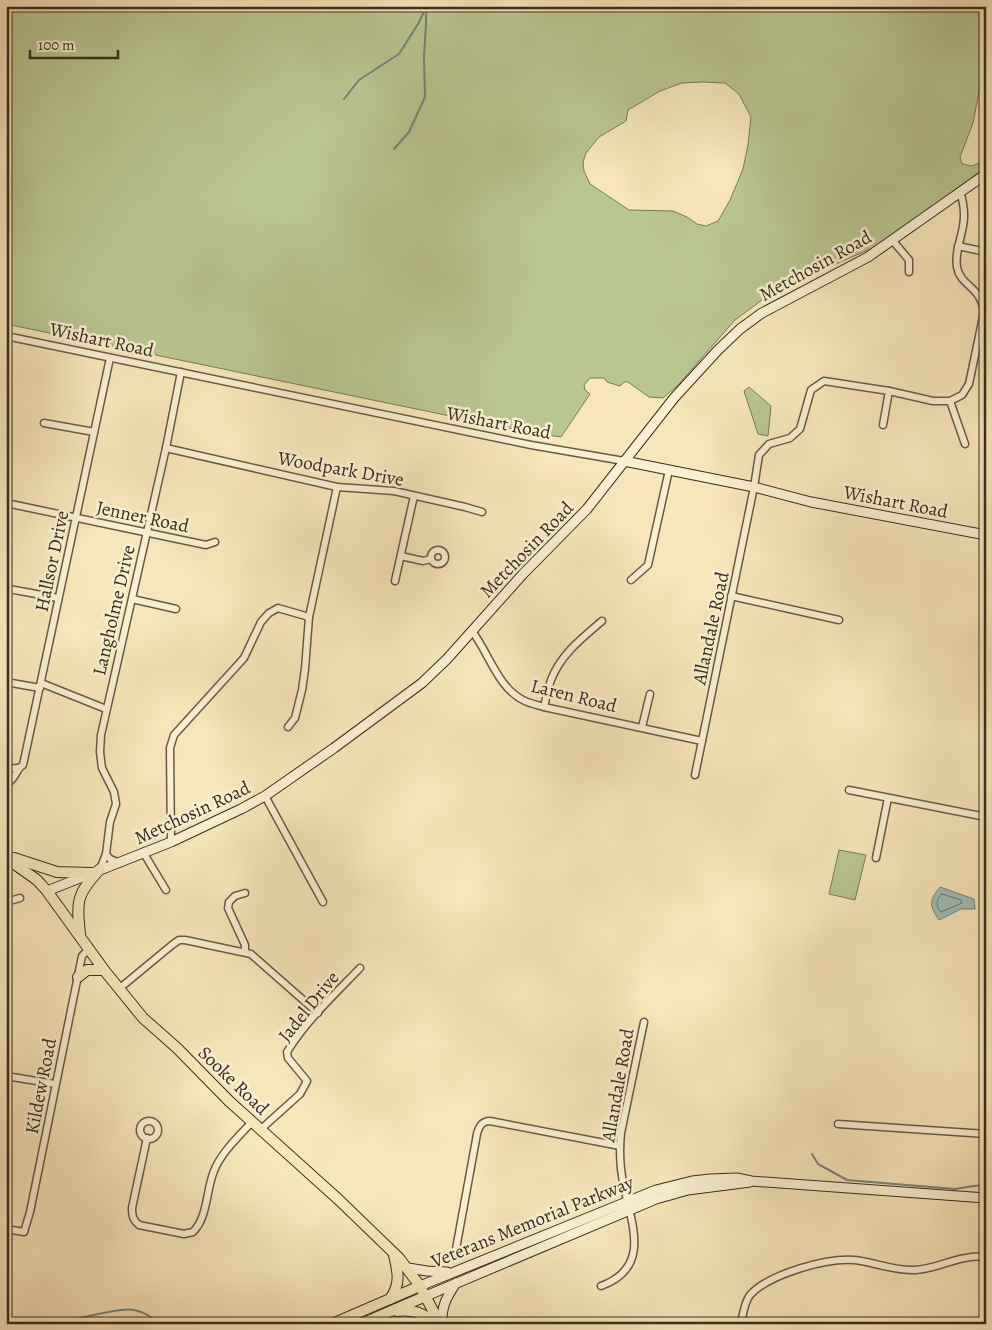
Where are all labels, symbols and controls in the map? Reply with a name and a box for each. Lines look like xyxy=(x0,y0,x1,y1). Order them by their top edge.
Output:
scale bar xyxy=(30,28,118,60)
text: 100 m xyxy=(38,35,75,55)
street label: Metchosin Road xyxy=(755,224,877,308)
street label: Wishart Road xyxy=(46,316,157,364)
street label: Wishart Road xyxy=(443,400,554,446)
street label: Woodpark Drive xyxy=(275,445,406,493)
street label: Wishart Road xyxy=(840,479,951,525)
street label: Jenner Road xyxy=(94,495,192,540)
street label: Metchosin Road xyxy=(474,495,580,604)
street label: Hallsor Drive xyxy=(29,508,75,614)
street label: Langholme Drive xyxy=(86,542,142,678)
street label: Allandale Road xyxy=(686,569,736,688)
street label: Laren Road xyxy=(528,673,620,719)
street label: Metchosin Road xyxy=(130,774,255,851)
street label: Jadel Drive xyxy=(272,966,345,1048)
street label: Allandale Road xyxy=(595,1026,641,1145)
street label: Kildew Road xyxy=(19,1035,63,1136)
street label: Sooke Road xyxy=(192,1040,275,1122)
street label: Veterans Memorial Parkway xyxy=(426,1169,638,1275)

